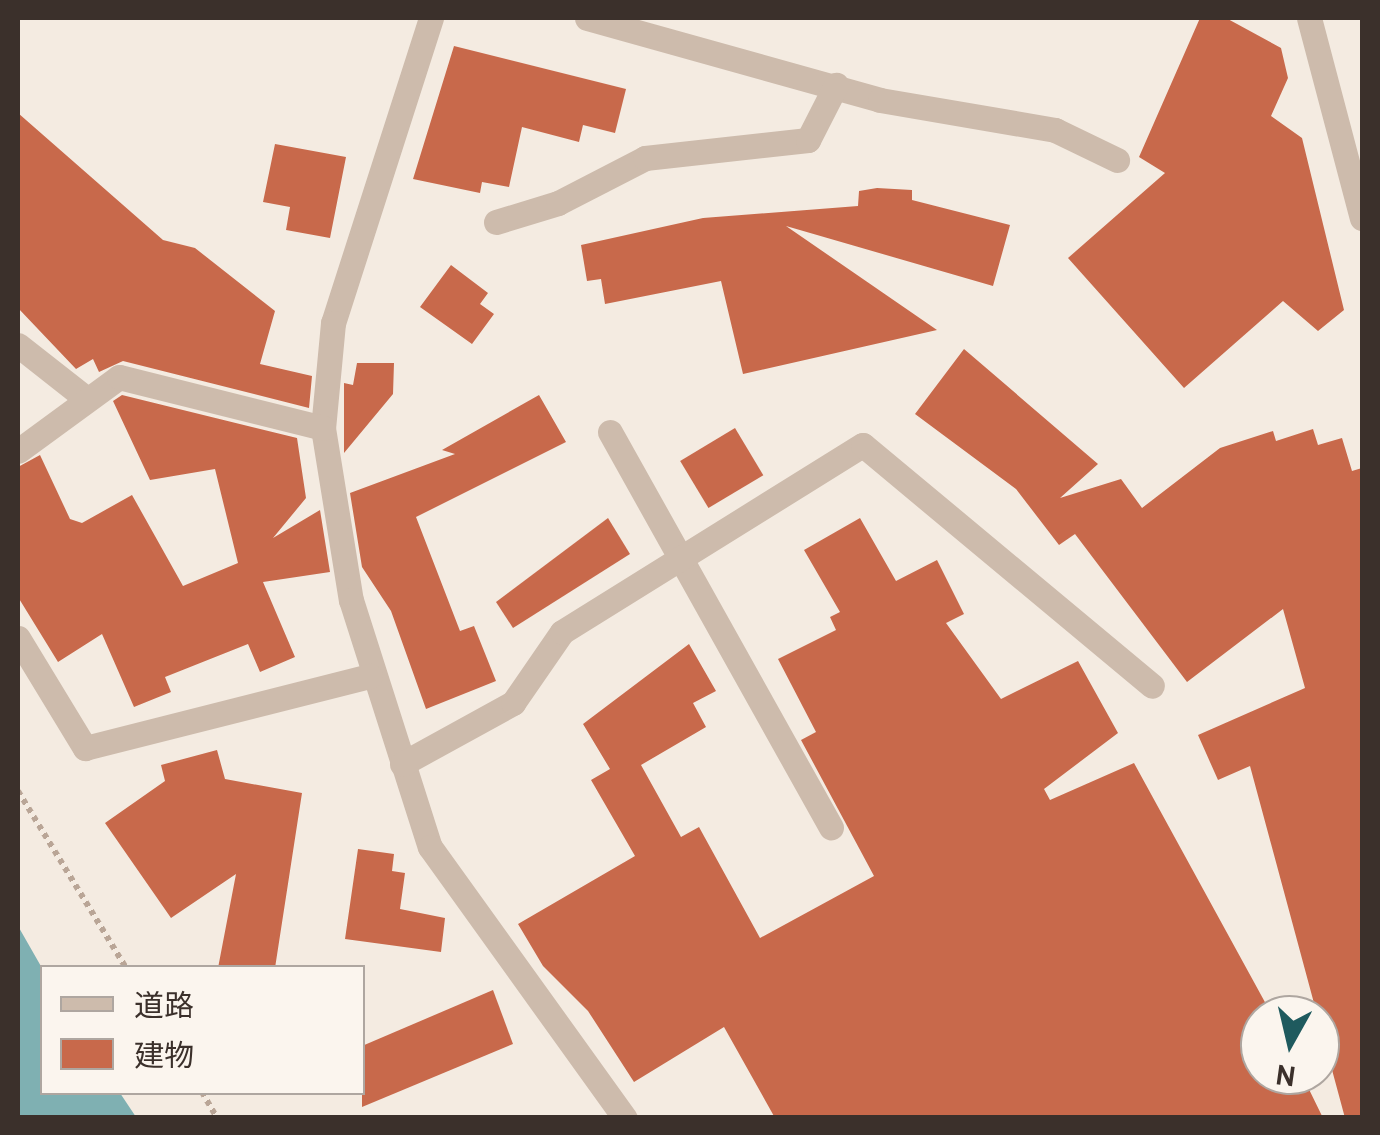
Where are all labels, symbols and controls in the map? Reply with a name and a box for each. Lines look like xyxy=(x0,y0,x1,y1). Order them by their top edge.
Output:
legend xyxy=(40,965,365,1095)
text: 道路 xyxy=(134,990,194,1027)
north arrow xyxy=(1240,995,1340,1095)
text: 建物 xyxy=(134,1040,194,1077)
text: N xyxy=(1274,1054,1299,1092)

